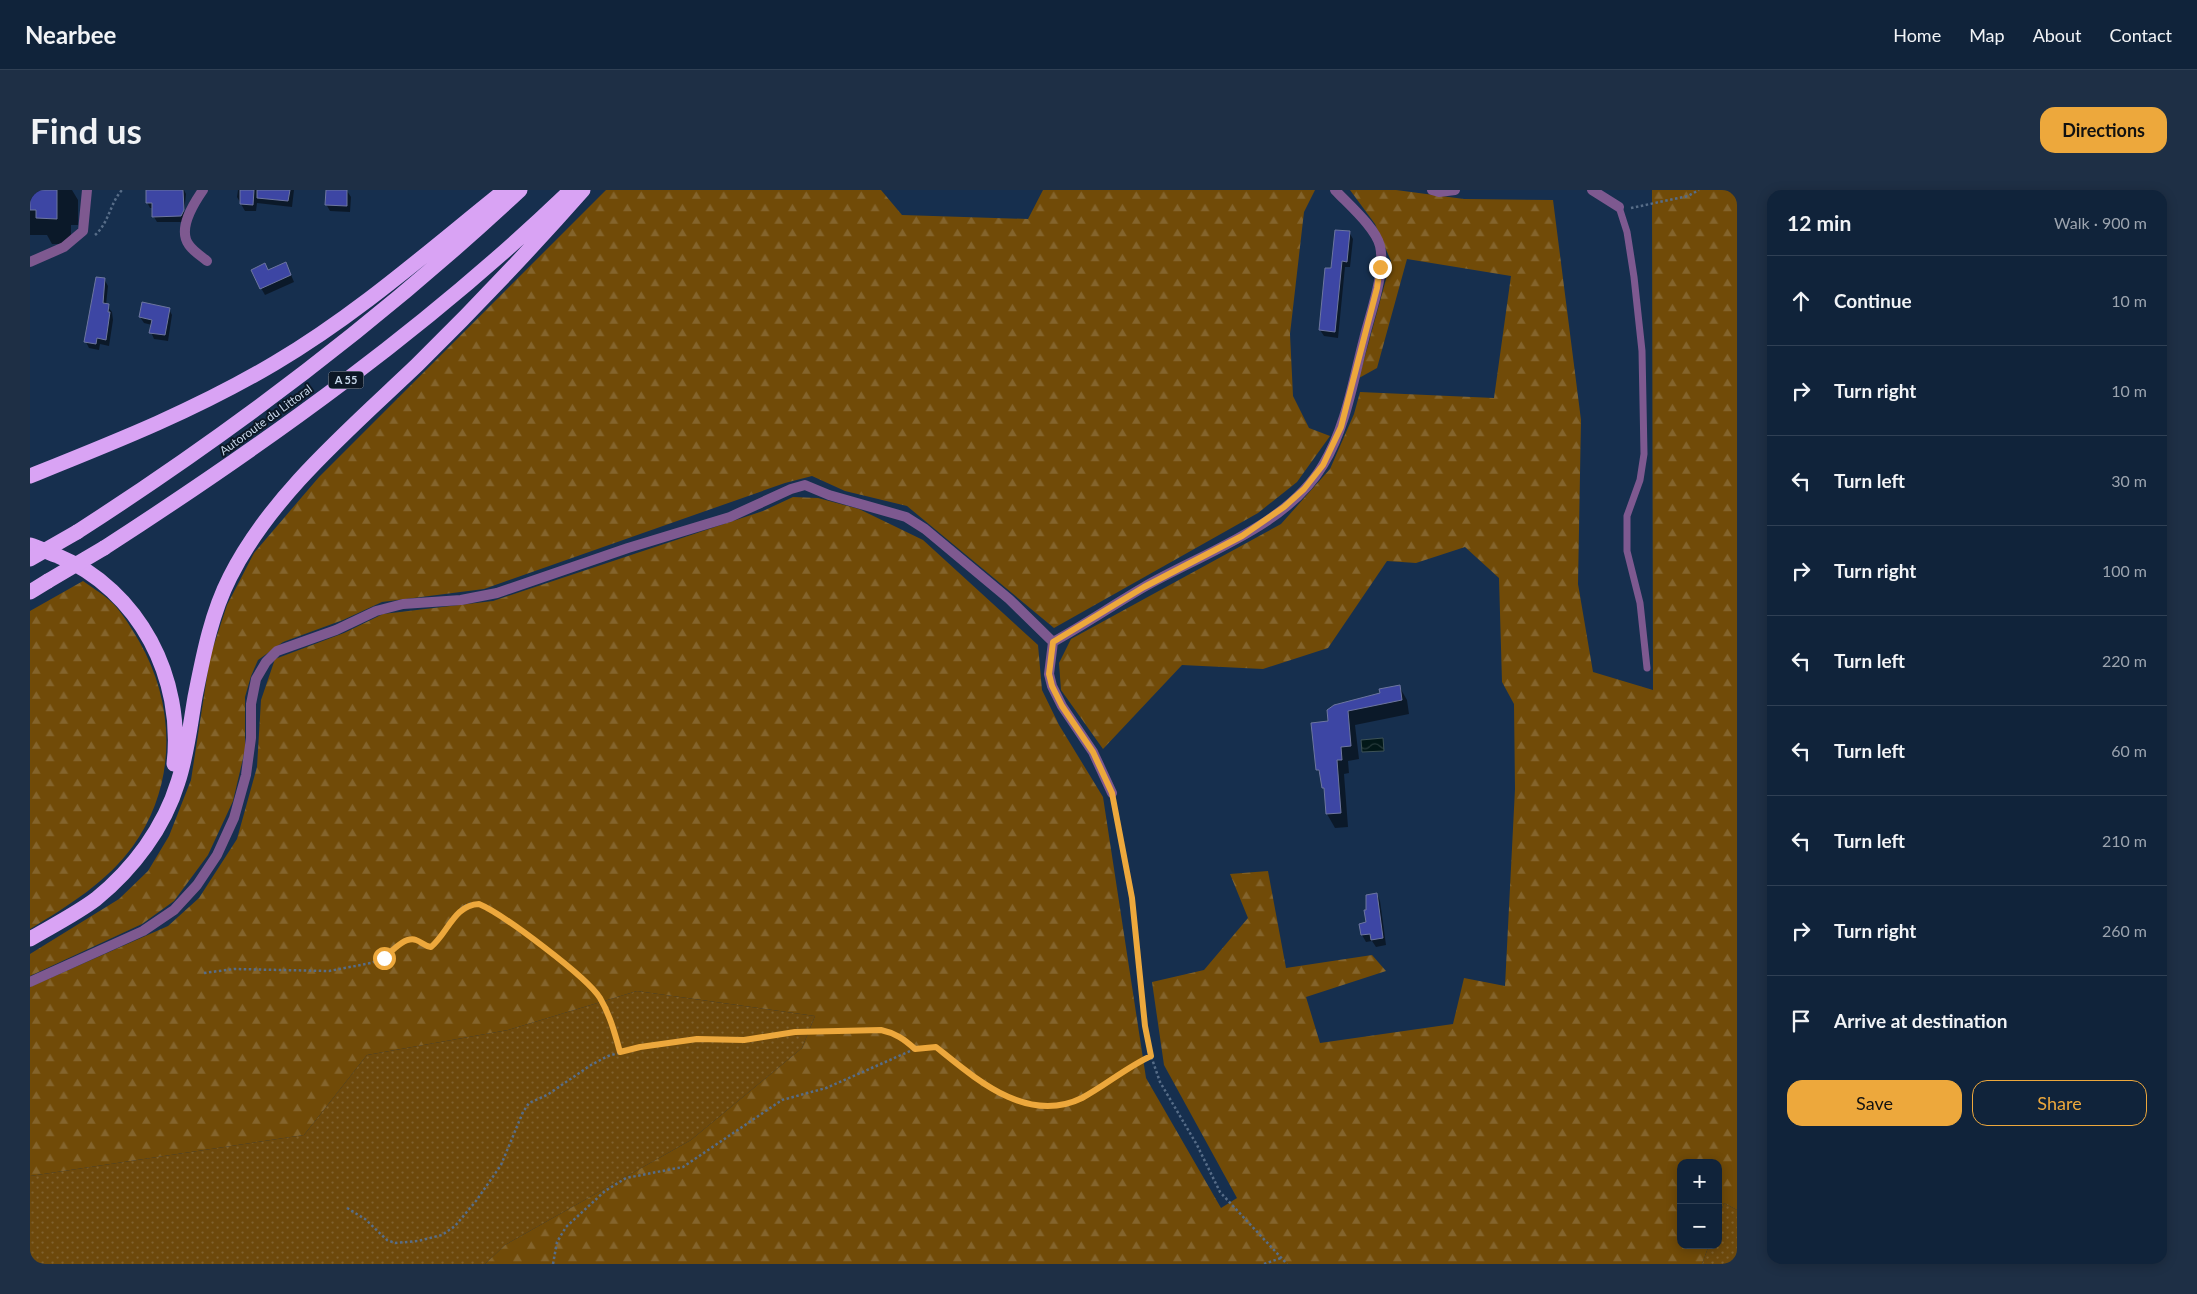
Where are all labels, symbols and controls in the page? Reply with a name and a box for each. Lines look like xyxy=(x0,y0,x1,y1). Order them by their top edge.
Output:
text: Nearbee xyxy=(25,20,116,49)
text: Home xyxy=(1893,24,1941,46)
text: Map xyxy=(1969,24,2005,46)
text: About xyxy=(2033,24,2082,46)
text: Contact xyxy=(2110,24,2172,46)
button: Directions xyxy=(2040,107,2167,153)
text: Find us xyxy=(30,109,142,151)
text: 12 min xyxy=(1787,210,1851,235)
text: Walk · 900 m xyxy=(2054,213,2147,232)
route end xyxy=(1369,256,1392,279)
icon: ahead xyxy=(1787,287,1815,315)
text: Continue xyxy=(1834,289,1912,312)
text: 10 m xyxy=(2111,291,2147,310)
road number: A 55 xyxy=(328,372,364,388)
icon: right xyxy=(1787,377,1815,405)
text: Turn right xyxy=(1834,379,1916,402)
street label: Autoroute du Littoral xyxy=(217,381,315,458)
text: 10 m xyxy=(2111,381,2147,400)
icon: left xyxy=(1787,467,1815,495)
text: Turn left xyxy=(1834,469,1905,492)
text: 30 m xyxy=(2111,471,2147,490)
icon: right xyxy=(1787,557,1815,585)
text: Turn right xyxy=(1834,559,1916,582)
text: 100 m xyxy=(2102,561,2147,580)
icon: left xyxy=(1787,647,1815,675)
text: Turn left xyxy=(1834,649,1905,672)
text: 220 m xyxy=(2102,651,2147,670)
icon: left xyxy=(1787,737,1815,765)
text: Turn left xyxy=(1834,739,1905,762)
text: 60 m xyxy=(2111,741,2147,760)
icon: left xyxy=(1787,827,1815,855)
text: Turn left xyxy=(1834,829,1905,852)
text: 210 m xyxy=(2102,831,2147,850)
icon: right xyxy=(1787,917,1815,945)
text: Turn right xyxy=(1834,919,1916,942)
text: 260 m xyxy=(2102,921,2147,940)
route start xyxy=(373,947,396,970)
icon: arrive xyxy=(1787,1007,1815,1035)
text: Arrive at destination xyxy=(1834,1009,2007,1032)
button: Save xyxy=(1787,1080,1962,1126)
button: Share xyxy=(1972,1080,2147,1126)
map controls xyxy=(1677,1159,1722,1249)
button: + xyxy=(1677,1159,1722,1204)
button: − xyxy=(1677,1204,1722,1249)

